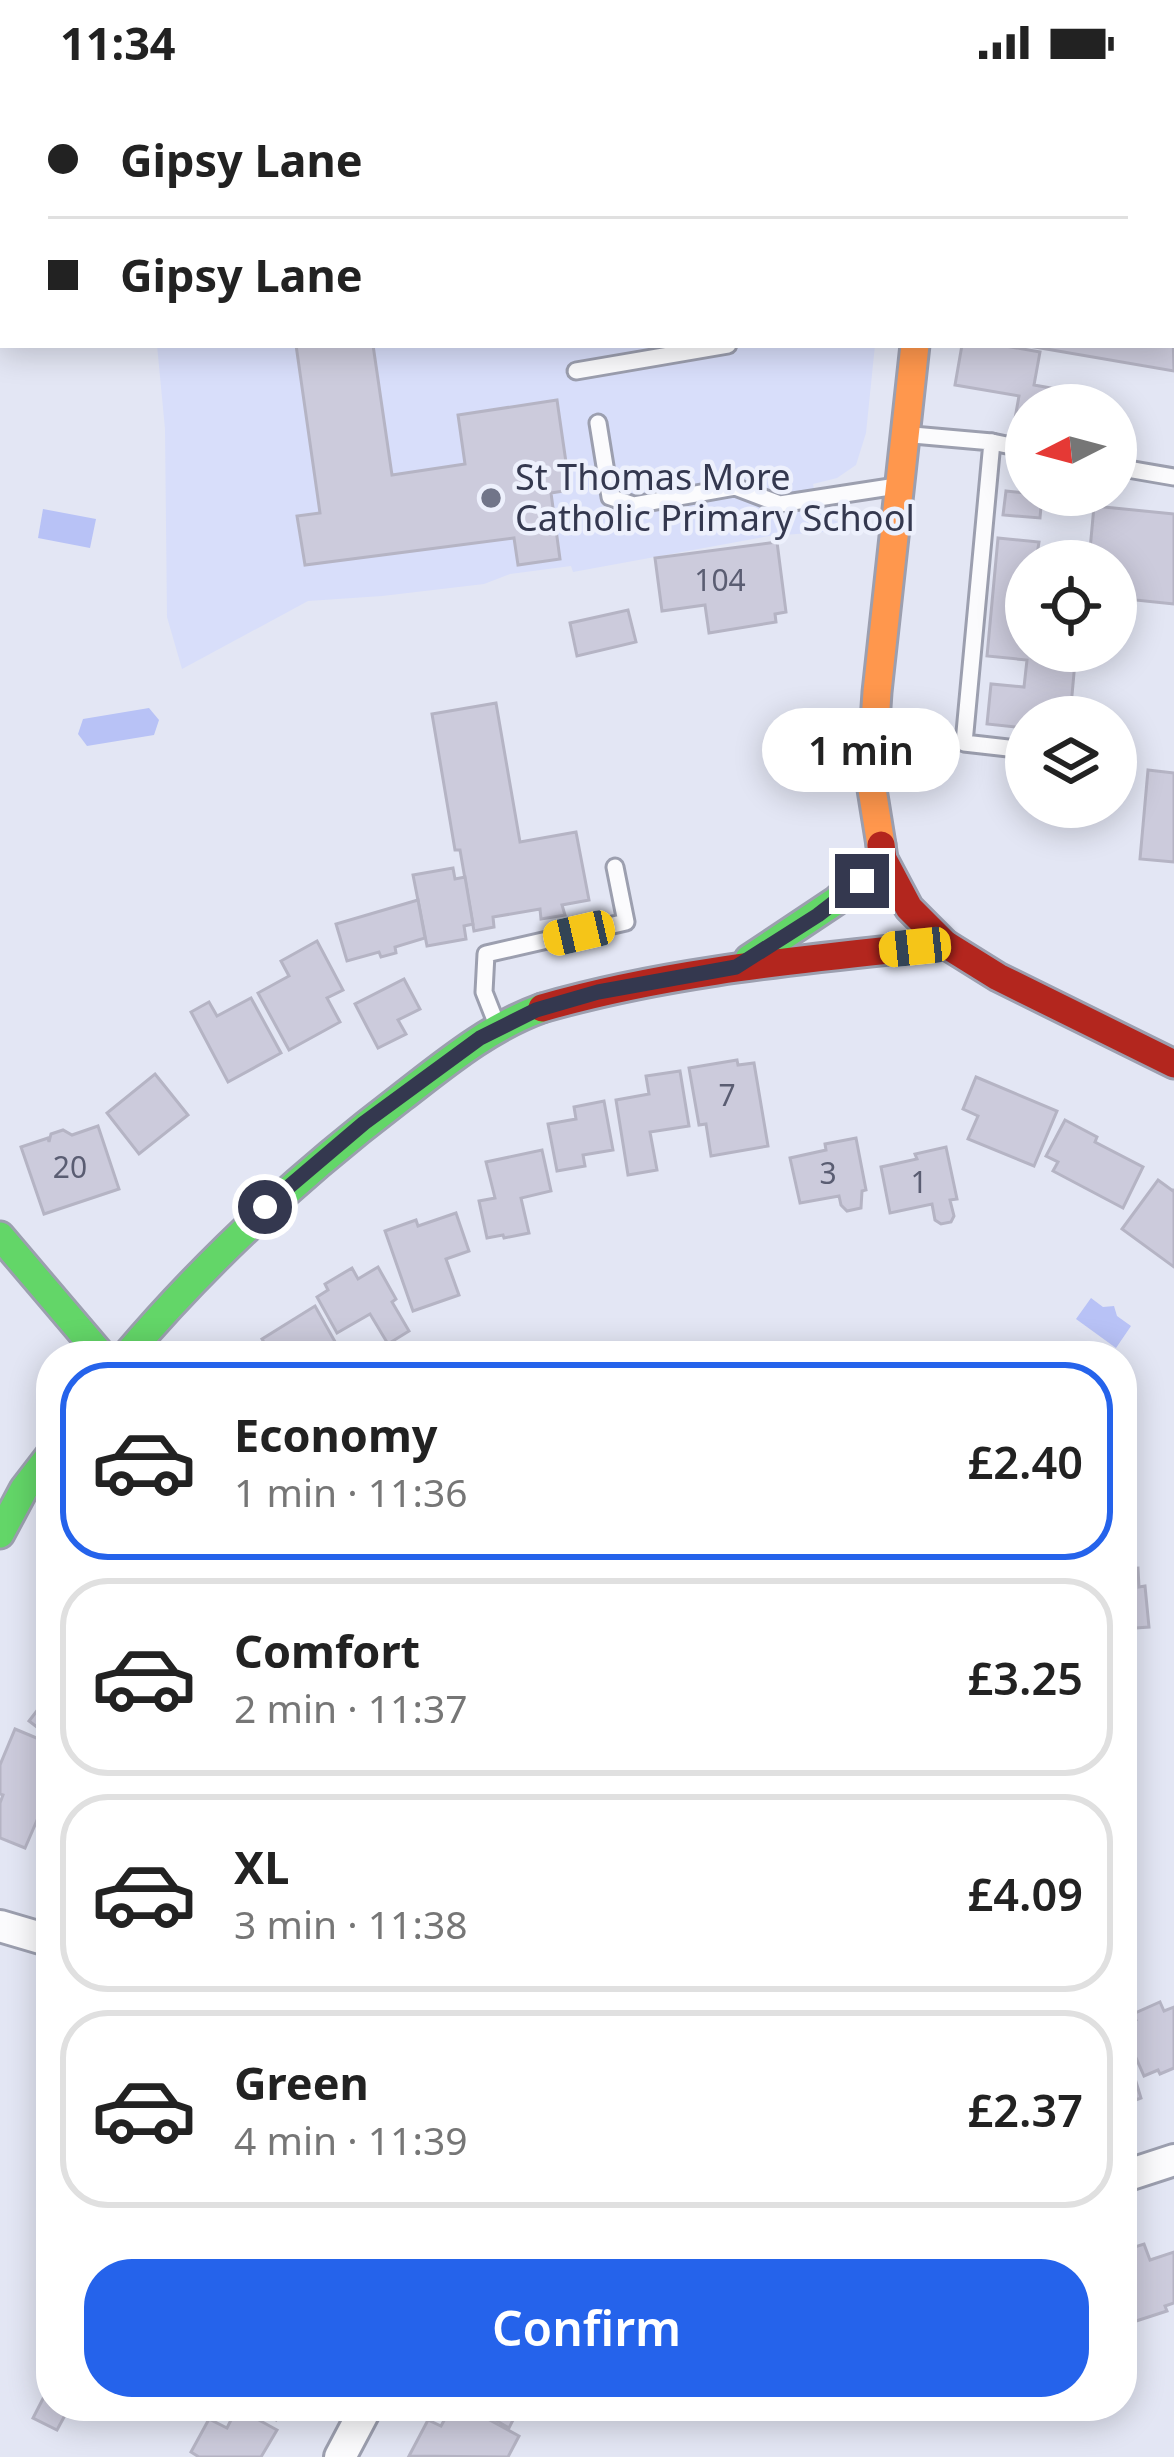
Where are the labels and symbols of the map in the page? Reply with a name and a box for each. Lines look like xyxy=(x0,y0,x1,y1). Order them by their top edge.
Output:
north arrow xyxy=(1005,384,1137,516)
place label: St Thomas More Catholic Primary School xyxy=(515,452,915,542)
marker: St Thomas More Catholic Primary School xyxy=(478,485,504,511)
house number: 104 xyxy=(694,559,746,600)
callout: 1 min xyxy=(763,707,961,791)
route end xyxy=(835,854,889,908)
car xyxy=(540,907,618,959)
car xyxy=(877,925,953,969)
house number: 7 xyxy=(718,1074,736,1115)
house number: 20 xyxy=(53,1146,87,1187)
house number: 3 xyxy=(819,1152,837,1193)
house number: 1 xyxy=(910,1161,928,1202)
route start xyxy=(238,1180,292,1234)

